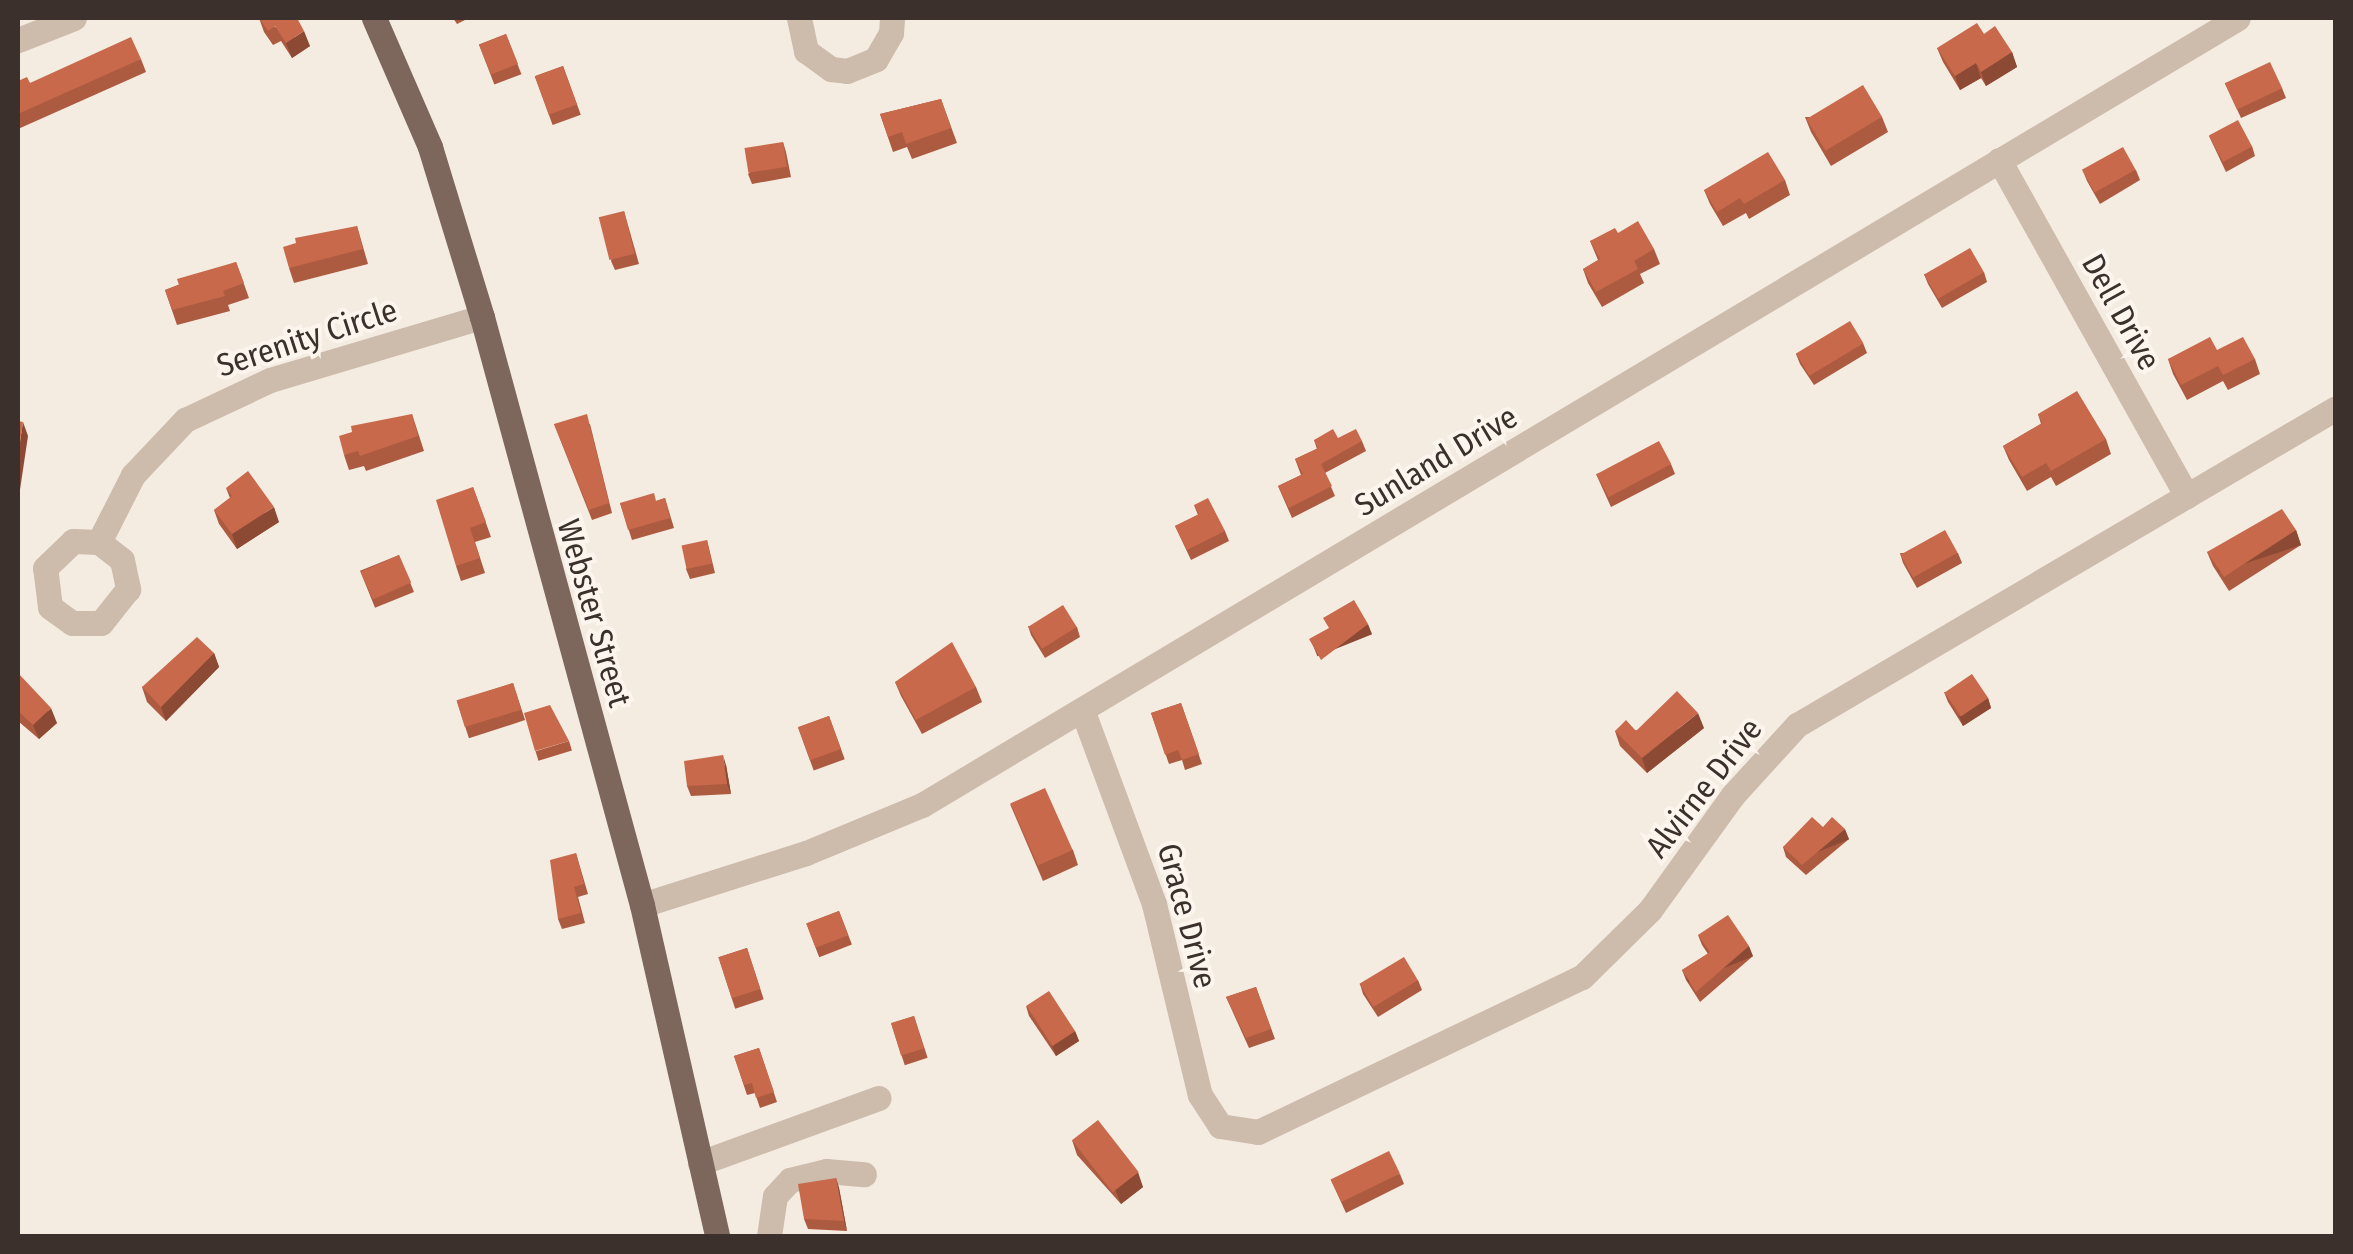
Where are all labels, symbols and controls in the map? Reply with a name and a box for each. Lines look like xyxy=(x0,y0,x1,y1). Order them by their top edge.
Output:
street label: Dell Drive xyxy=(2074,247,2168,377)
street label: Serenity Circle xyxy=(212,291,402,385)
street label: Sunland Drive xyxy=(1348,397,1524,525)
street label: Webster Street xyxy=(549,515,639,711)
street label: Alvirne Drive xyxy=(1638,711,1770,865)
street label: Grace Drive xyxy=(1149,839,1225,993)

